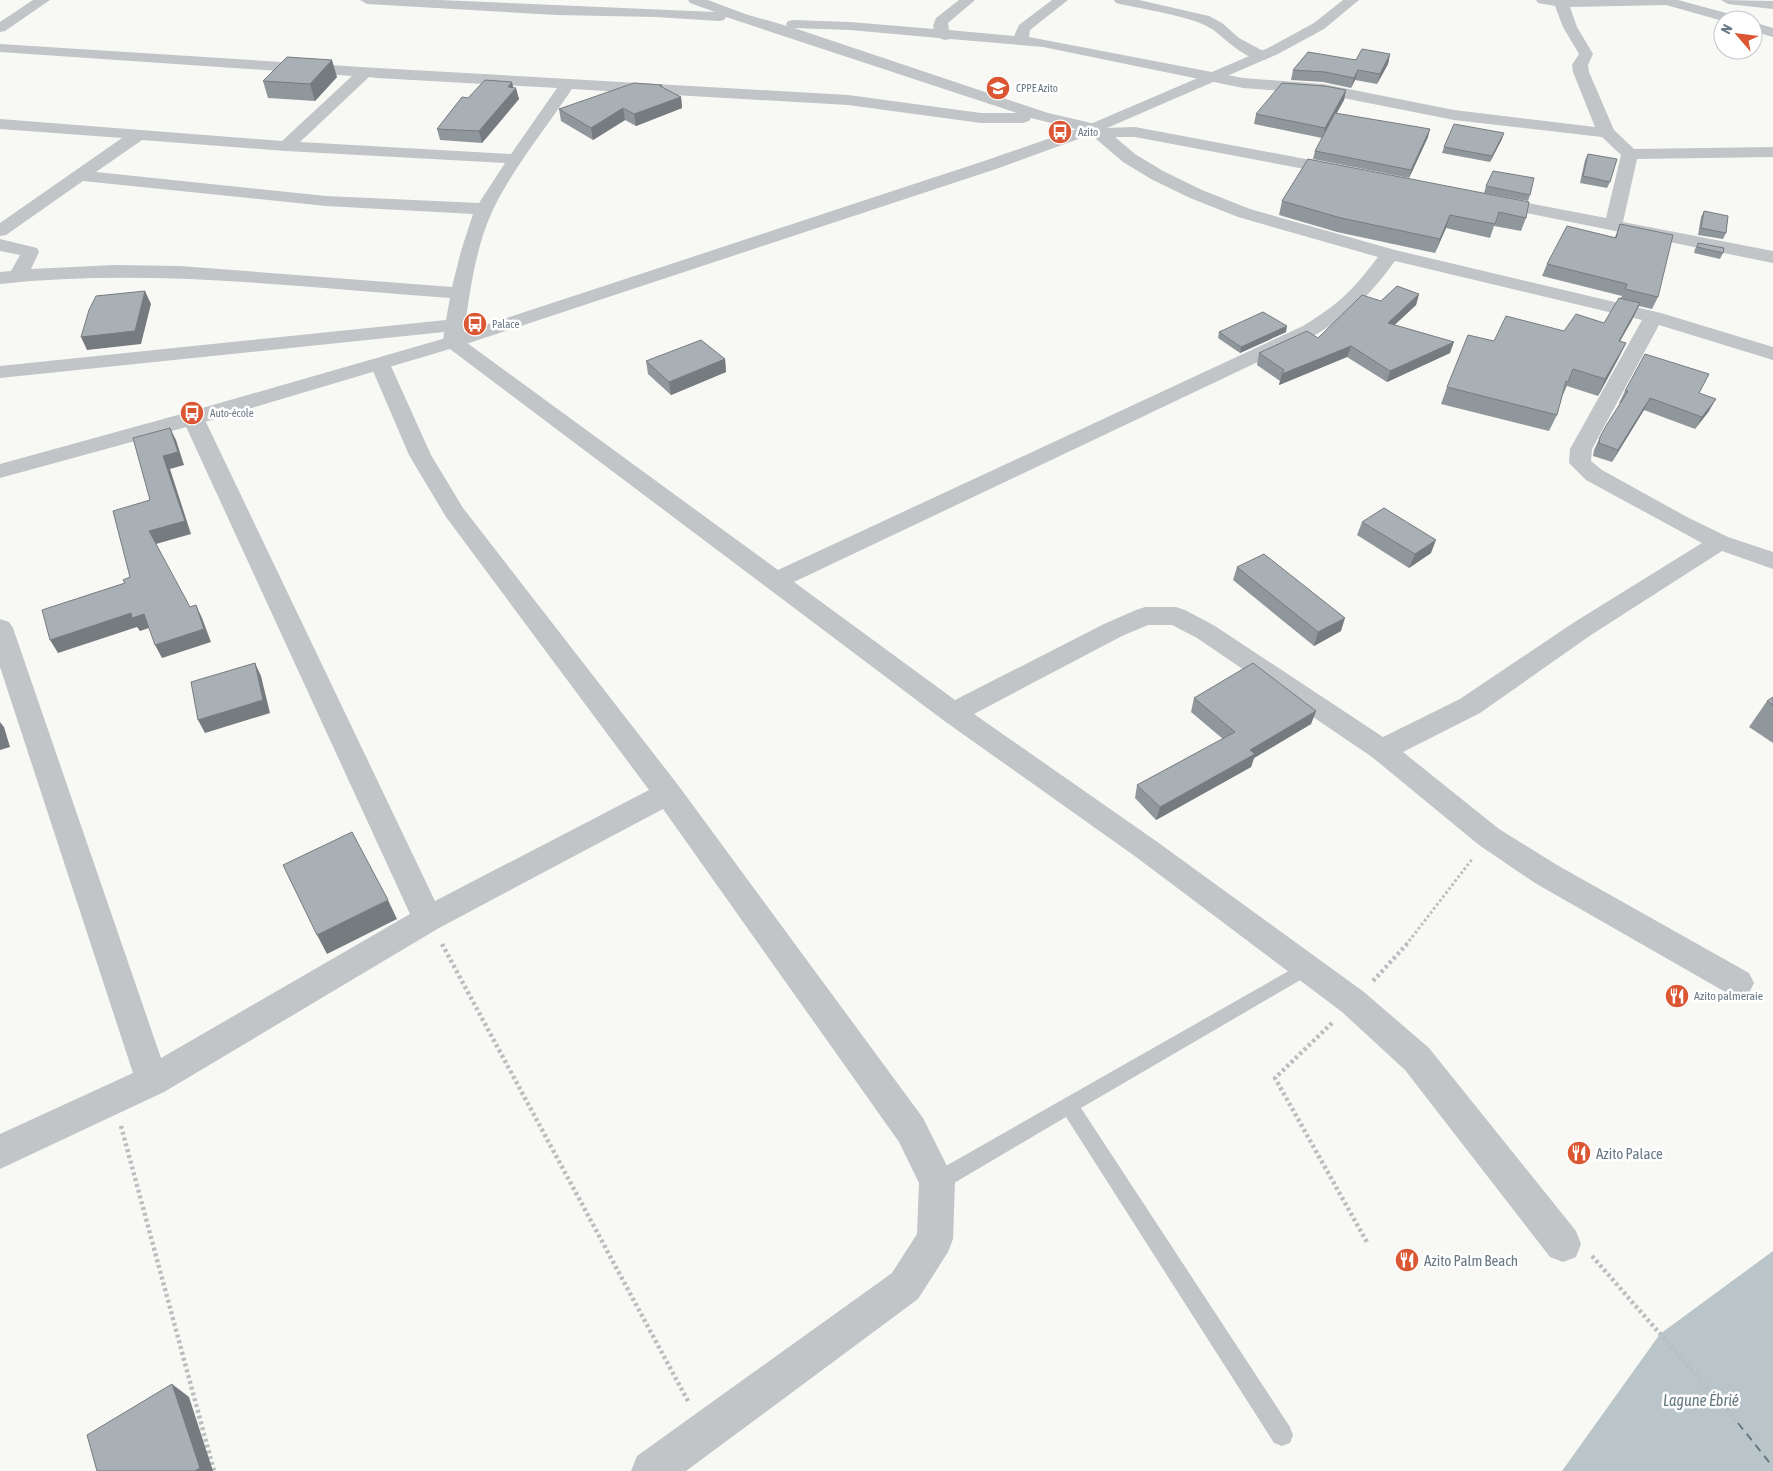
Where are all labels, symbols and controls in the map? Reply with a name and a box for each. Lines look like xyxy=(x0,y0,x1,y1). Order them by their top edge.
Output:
north arrow xyxy=(1713,10,1763,60)
text: N xyxy=(1718,21,1736,36)
school or university icon: CPPE Azito xyxy=(985,75,1011,101)
place label: CPPE Azito xyxy=(1016,82,1058,94)
bus stop icon: Azito xyxy=(1047,119,1073,145)
place label: Azito xyxy=(1078,126,1098,138)
bus stop icon: Palace xyxy=(462,311,488,337)
place label: Palace xyxy=(492,318,519,330)
bus stop icon: Auto-école xyxy=(179,400,205,426)
place label: Auto-école xyxy=(210,407,254,419)
restaurant icon: Azito palmeraie xyxy=(1664,983,1690,1009)
place label: Azito palmeraie xyxy=(1694,989,1763,1003)
restaurant icon: Azito Palace xyxy=(1566,1140,1592,1166)
place label: Azito Palace xyxy=(1596,1145,1663,1162)
restaurant icon: Azito Palm Beach xyxy=(1394,1247,1420,1273)
place label: Azito Palm Beach xyxy=(1424,1252,1518,1269)
water label: Lagune Ébrié xyxy=(1663,1391,1739,1410)

